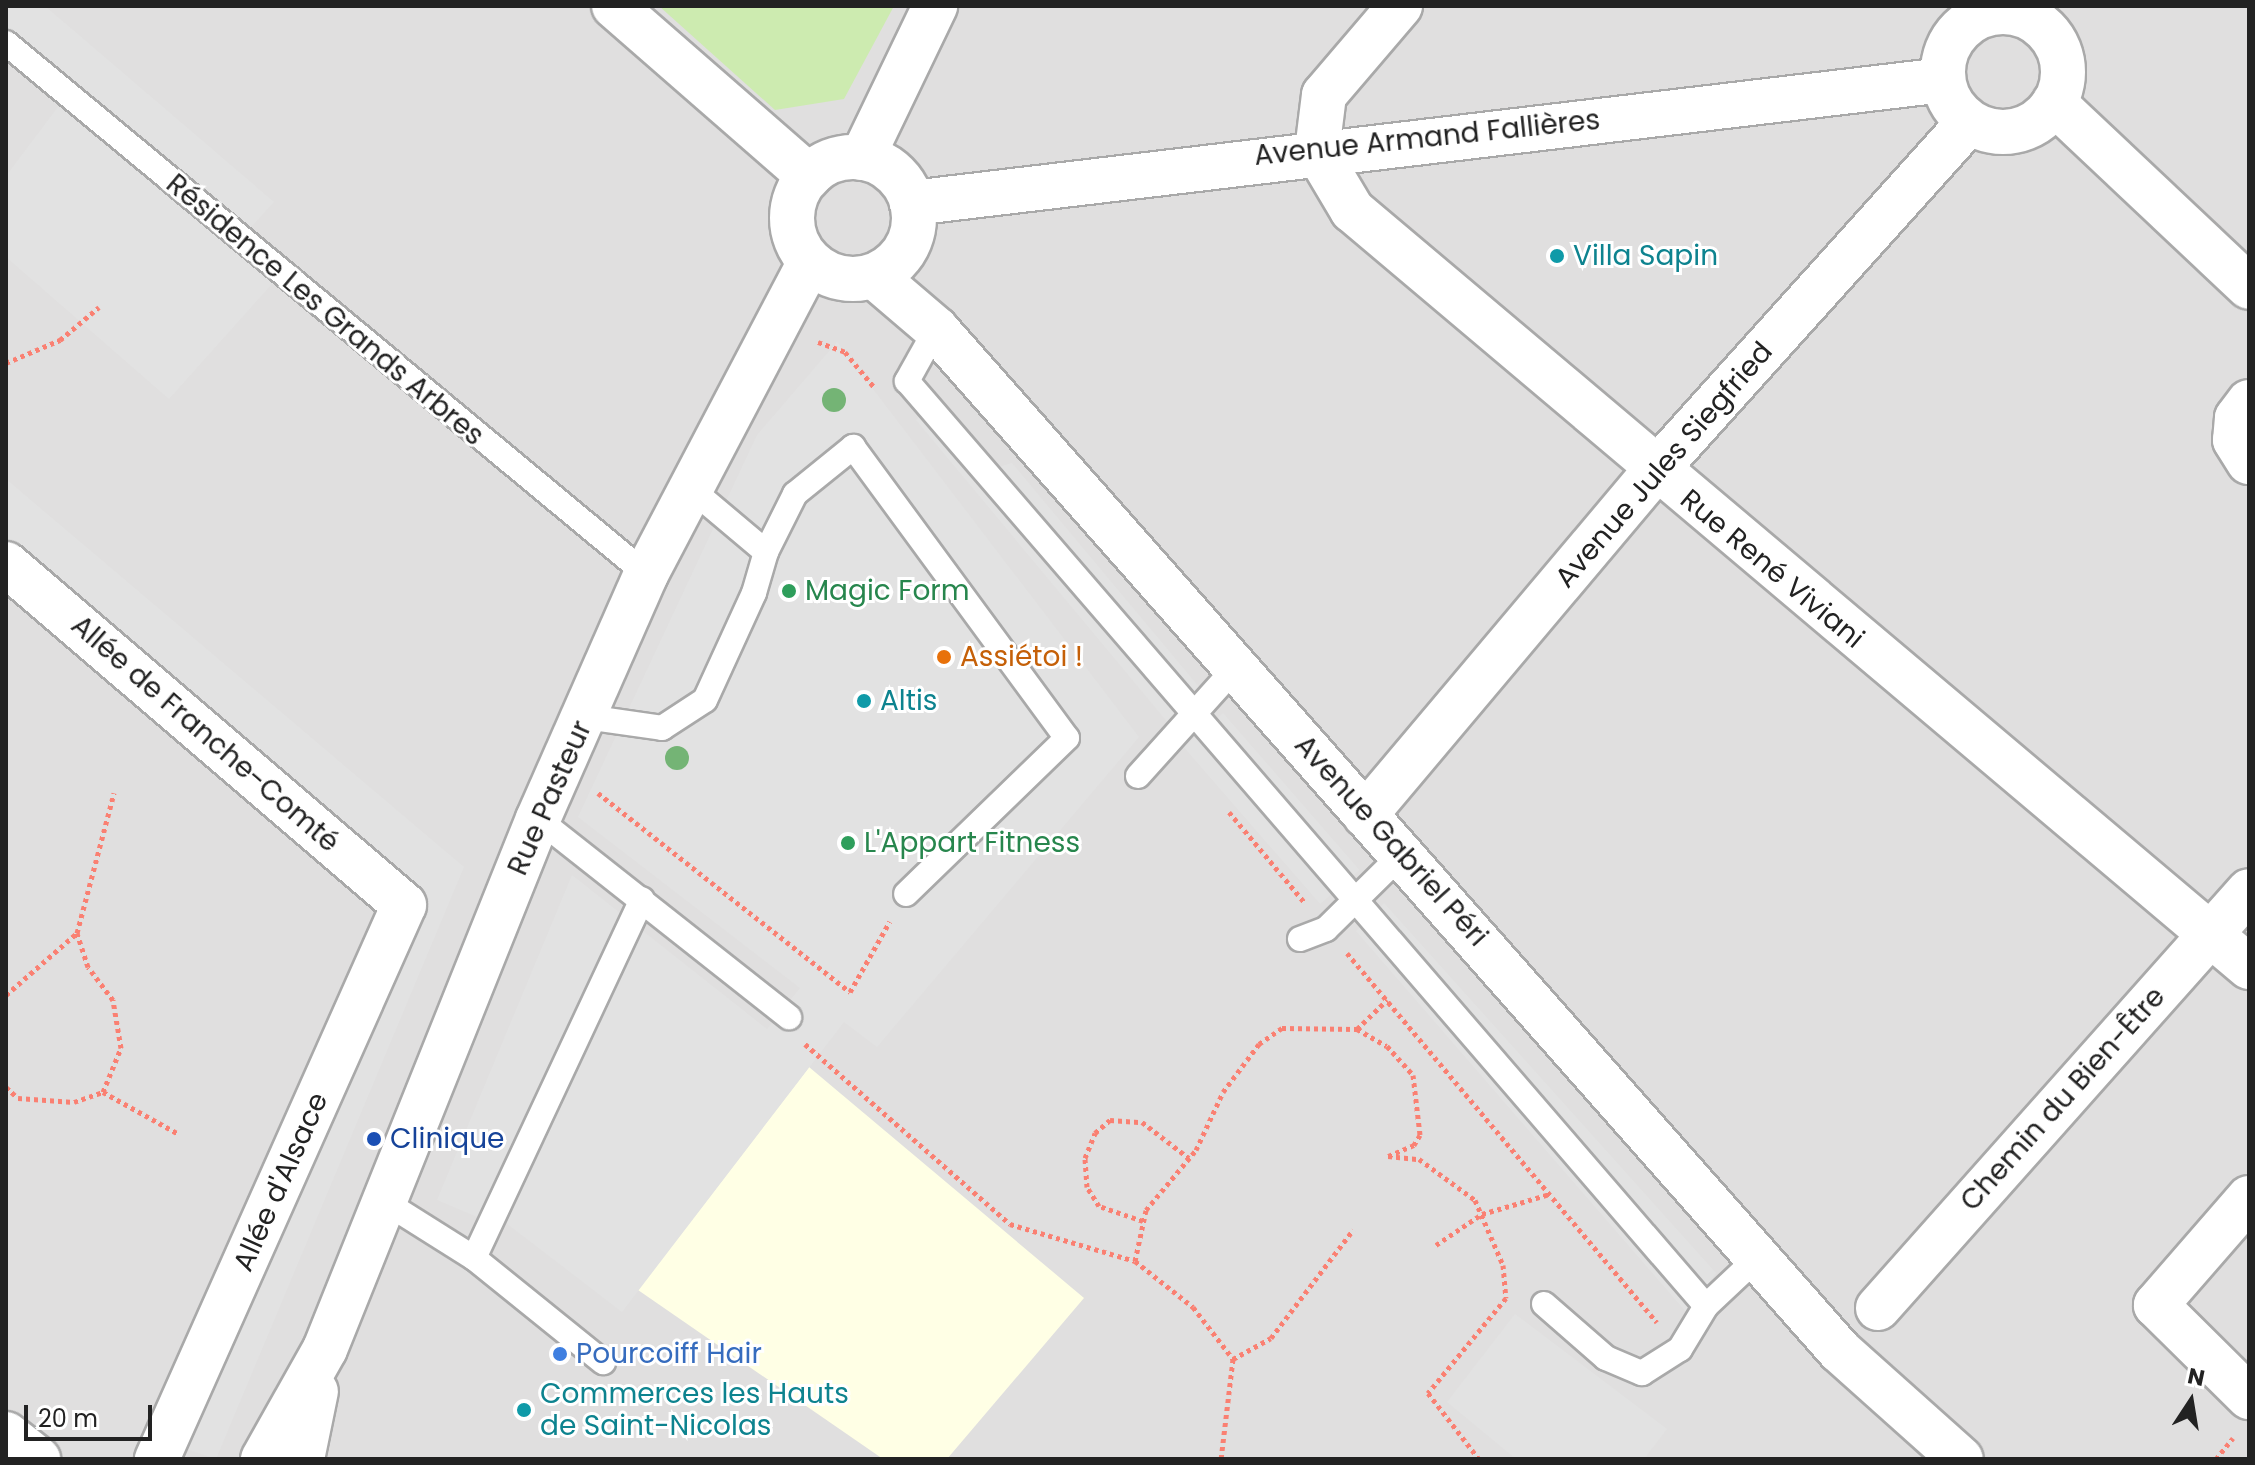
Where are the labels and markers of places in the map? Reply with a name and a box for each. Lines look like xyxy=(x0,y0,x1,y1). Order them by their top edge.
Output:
place label: Villa Sapin xyxy=(1573,239,1718,273)
marker: Villa Sapin xyxy=(1548,247,1566,265)
place label: Magic Form xyxy=(805,574,970,608)
marker: Magic Form xyxy=(780,582,798,600)
place label: Assiétoi ! xyxy=(960,640,1083,674)
marker: Assiétoi ! xyxy=(935,648,953,666)
place label: Altis xyxy=(880,684,937,718)
marker: Altis xyxy=(855,692,873,710)
place label: L'Appart Fitness xyxy=(864,826,1080,860)
marker: L'Appart Fitness xyxy=(839,834,857,852)
place label: Clinique xyxy=(390,1122,504,1156)
marker: Clinique xyxy=(365,1130,383,1148)
place label: Pourcoiff Hair xyxy=(576,1337,762,1371)
marker: Pourcoiff Hair xyxy=(551,1345,569,1363)
place label: Commerces les Hauts de Saint-Nicolas xyxy=(540,1377,849,1443)
marker: Commerces les Hauts de Saint-Nicolas xyxy=(515,1401,533,1419)

